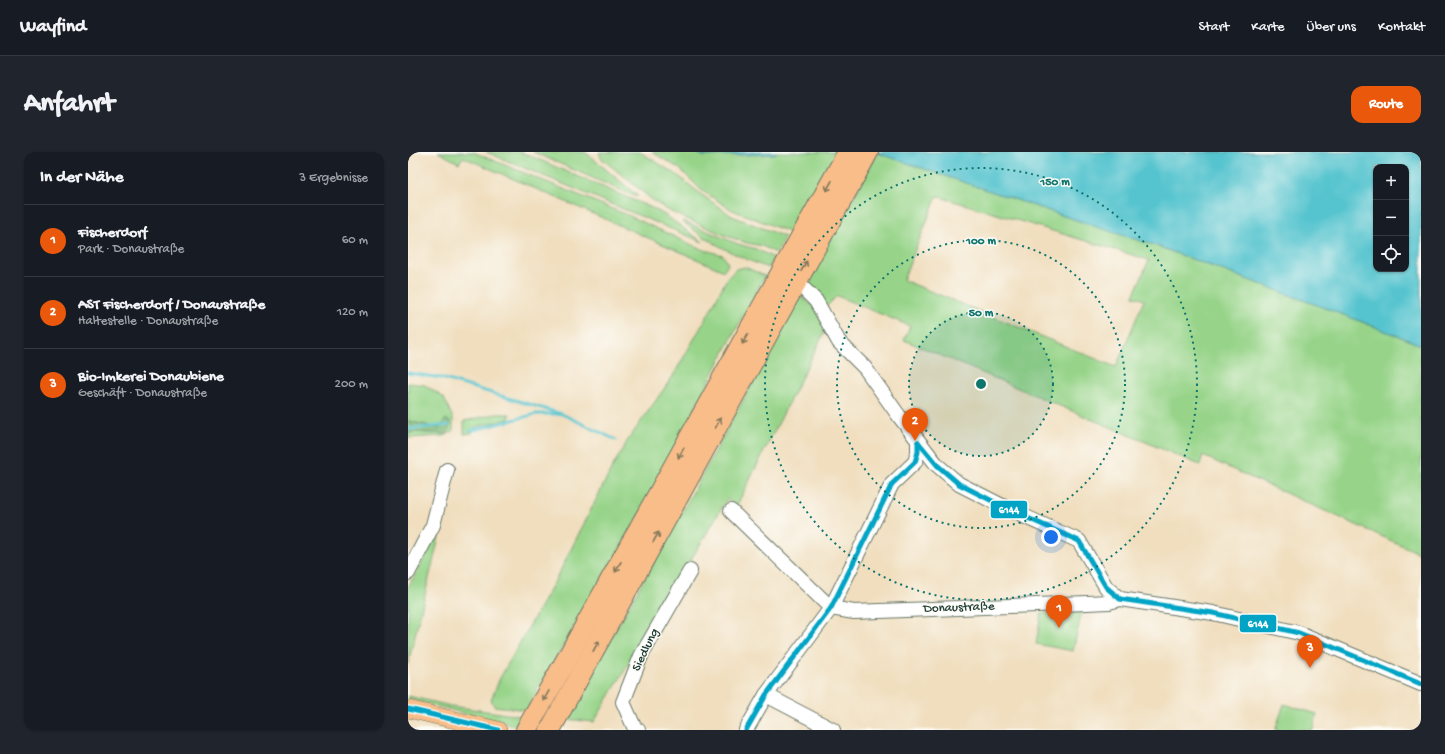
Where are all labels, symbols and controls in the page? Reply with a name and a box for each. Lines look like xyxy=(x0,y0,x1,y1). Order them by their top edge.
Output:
text: Wayfind xyxy=(20,16,86,39)
text: Start xyxy=(1199,19,1229,36)
text: Karte xyxy=(1251,19,1285,36)
text: Über uns xyxy=(1307,19,1356,36)
text: Kontakt xyxy=(1378,19,1425,36)
button: Route xyxy=(1351,86,1421,123)
text: Anfahrt xyxy=(24,88,114,121)
map controls xyxy=(1373,164,1409,272)
button: + xyxy=(1373,164,1409,200)
text: In der Nähe xyxy=(40,168,123,188)
text: 3 Ergebnisse xyxy=(299,171,368,186)
text: 150 m xyxy=(1039,176,1070,190)
one-way arrow xyxy=(825,180,832,192)
button: − xyxy=(1373,200,1409,236)
text: Fischerdorf xyxy=(78,224,147,242)
text: 1 xyxy=(50,233,56,248)
text: 60 m xyxy=(342,233,368,248)
text: 100 m xyxy=(965,235,996,249)
button: locate xyxy=(1373,236,1409,272)
text: Park · Donaustraße xyxy=(78,242,184,257)
one-way arrow xyxy=(801,260,809,272)
text: AST Fischerdorf / Donaustraße xyxy=(78,296,265,314)
text: 2 xyxy=(50,305,56,320)
text: 120 m xyxy=(337,305,368,320)
text: 50 m xyxy=(969,307,994,321)
text: Haltestelle · Donaustraße xyxy=(78,314,218,329)
one-way arrow xyxy=(740,333,748,345)
text: Bio-Imkerei Donaubiene xyxy=(78,368,224,386)
text: 3 xyxy=(50,377,56,392)
text: 200 m xyxy=(335,377,368,392)
centre of rings xyxy=(974,377,988,391)
text: Geschäft · Donaustraße xyxy=(78,386,207,401)
pin: 2 xyxy=(902,408,928,441)
one-way arrow xyxy=(715,417,723,429)
one-way arrow xyxy=(677,447,685,459)
line badge: 6144 xyxy=(990,500,1028,519)
text: 6144 xyxy=(999,505,1020,517)
your location xyxy=(1041,527,1061,547)
one-way arrow xyxy=(653,531,660,543)
one-way arrow xyxy=(614,561,622,573)
pin: 1 xyxy=(1046,595,1072,628)
street label: Donaustraße xyxy=(922,599,995,617)
line badge: 6144 xyxy=(1239,614,1277,633)
text: 6144 xyxy=(1248,619,1269,631)
street label: Siedlung xyxy=(629,626,663,674)
pin: 3 xyxy=(1297,635,1323,668)
one-way arrow xyxy=(593,640,601,652)
one-way arrow xyxy=(541,690,549,702)

